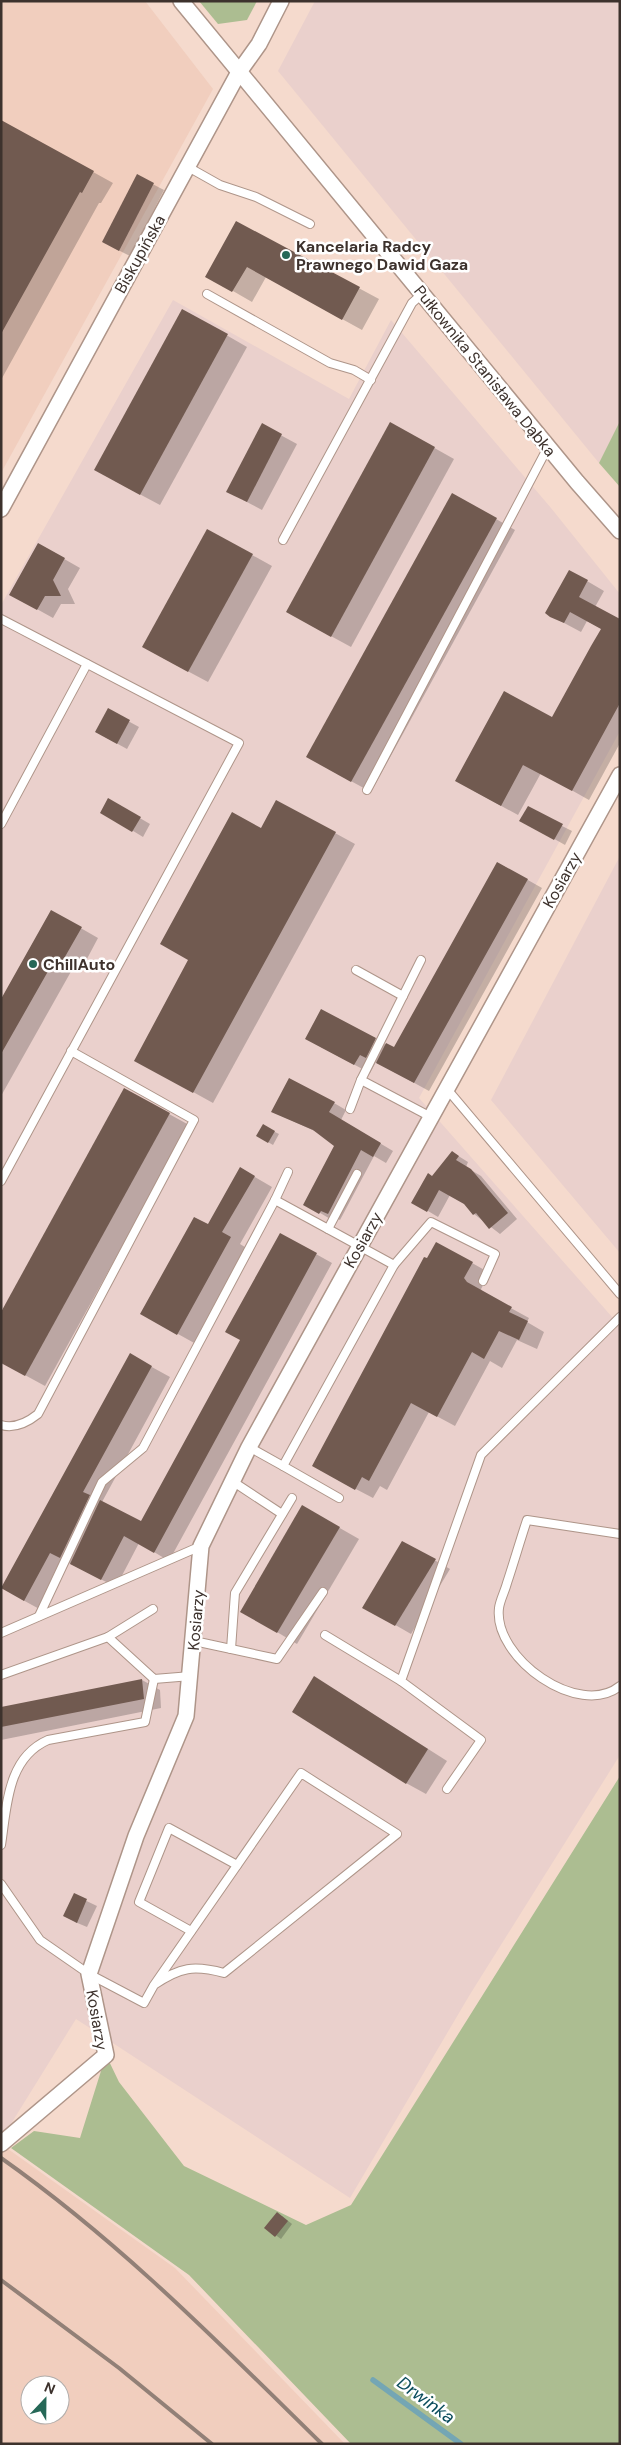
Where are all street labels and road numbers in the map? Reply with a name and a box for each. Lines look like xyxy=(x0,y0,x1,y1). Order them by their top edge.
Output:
street label: Biskupińska xyxy=(110,211,170,297)
street label: Pułkownika Stanisława Dąbka xyxy=(409,281,561,461)
street label: Kosiarzy xyxy=(538,848,586,912)
street label: Kosiarzy xyxy=(339,1208,387,1272)
street label: Kosiarzy xyxy=(183,1589,209,1651)
street label: Kosiarzy xyxy=(81,1988,113,2052)

